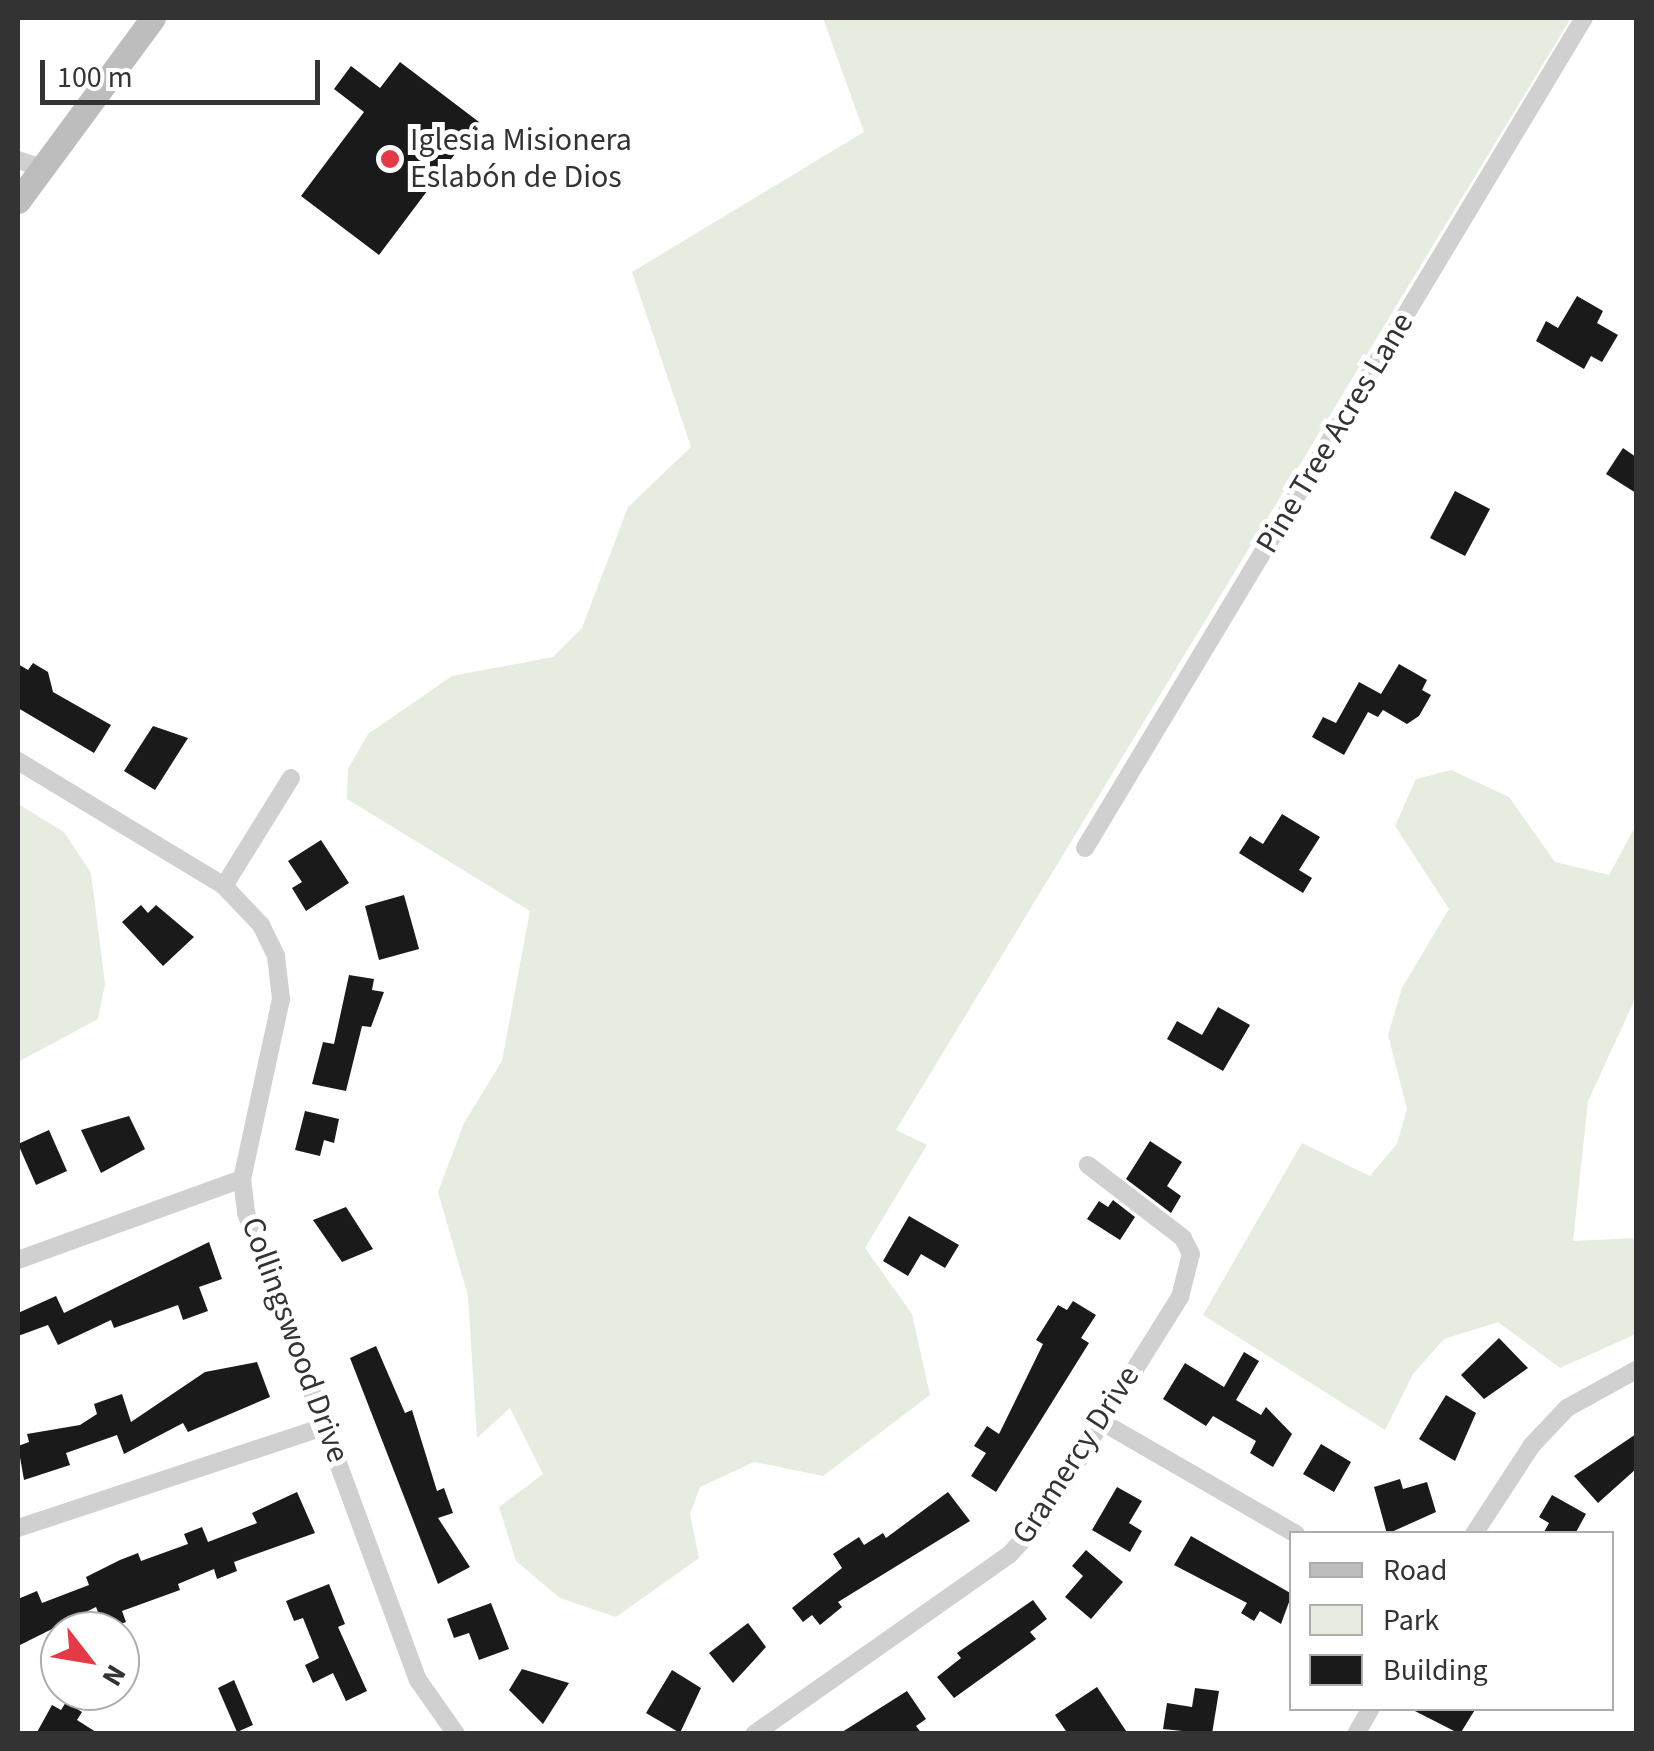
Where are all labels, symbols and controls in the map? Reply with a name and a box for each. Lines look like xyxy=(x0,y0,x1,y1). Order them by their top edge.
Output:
scale bar xyxy=(45,40,325,102)
text: 100 m xyxy=(57,56,133,99)
place label: Iglesia Misionera Eslabón de Dios xyxy=(410,122,632,197)
marker: Iglesia Misionera Eslabón de Dios xyxy=(379,148,401,170)
street label: Pine Tree Acres Lane xyxy=(1248,306,1422,560)
street label: Collingswood Drive xyxy=(233,1212,357,1468)
street label: Gramercy Drive xyxy=(1004,1359,1148,1551)
legend xyxy=(1289,1531,1614,1711)
text: Road xyxy=(1383,1549,1447,1592)
text: Park xyxy=(1383,1599,1439,1642)
north arrow xyxy=(40,1611,140,1711)
text: Building xyxy=(1383,1649,1488,1692)
text: N xyxy=(92,1657,136,1694)

